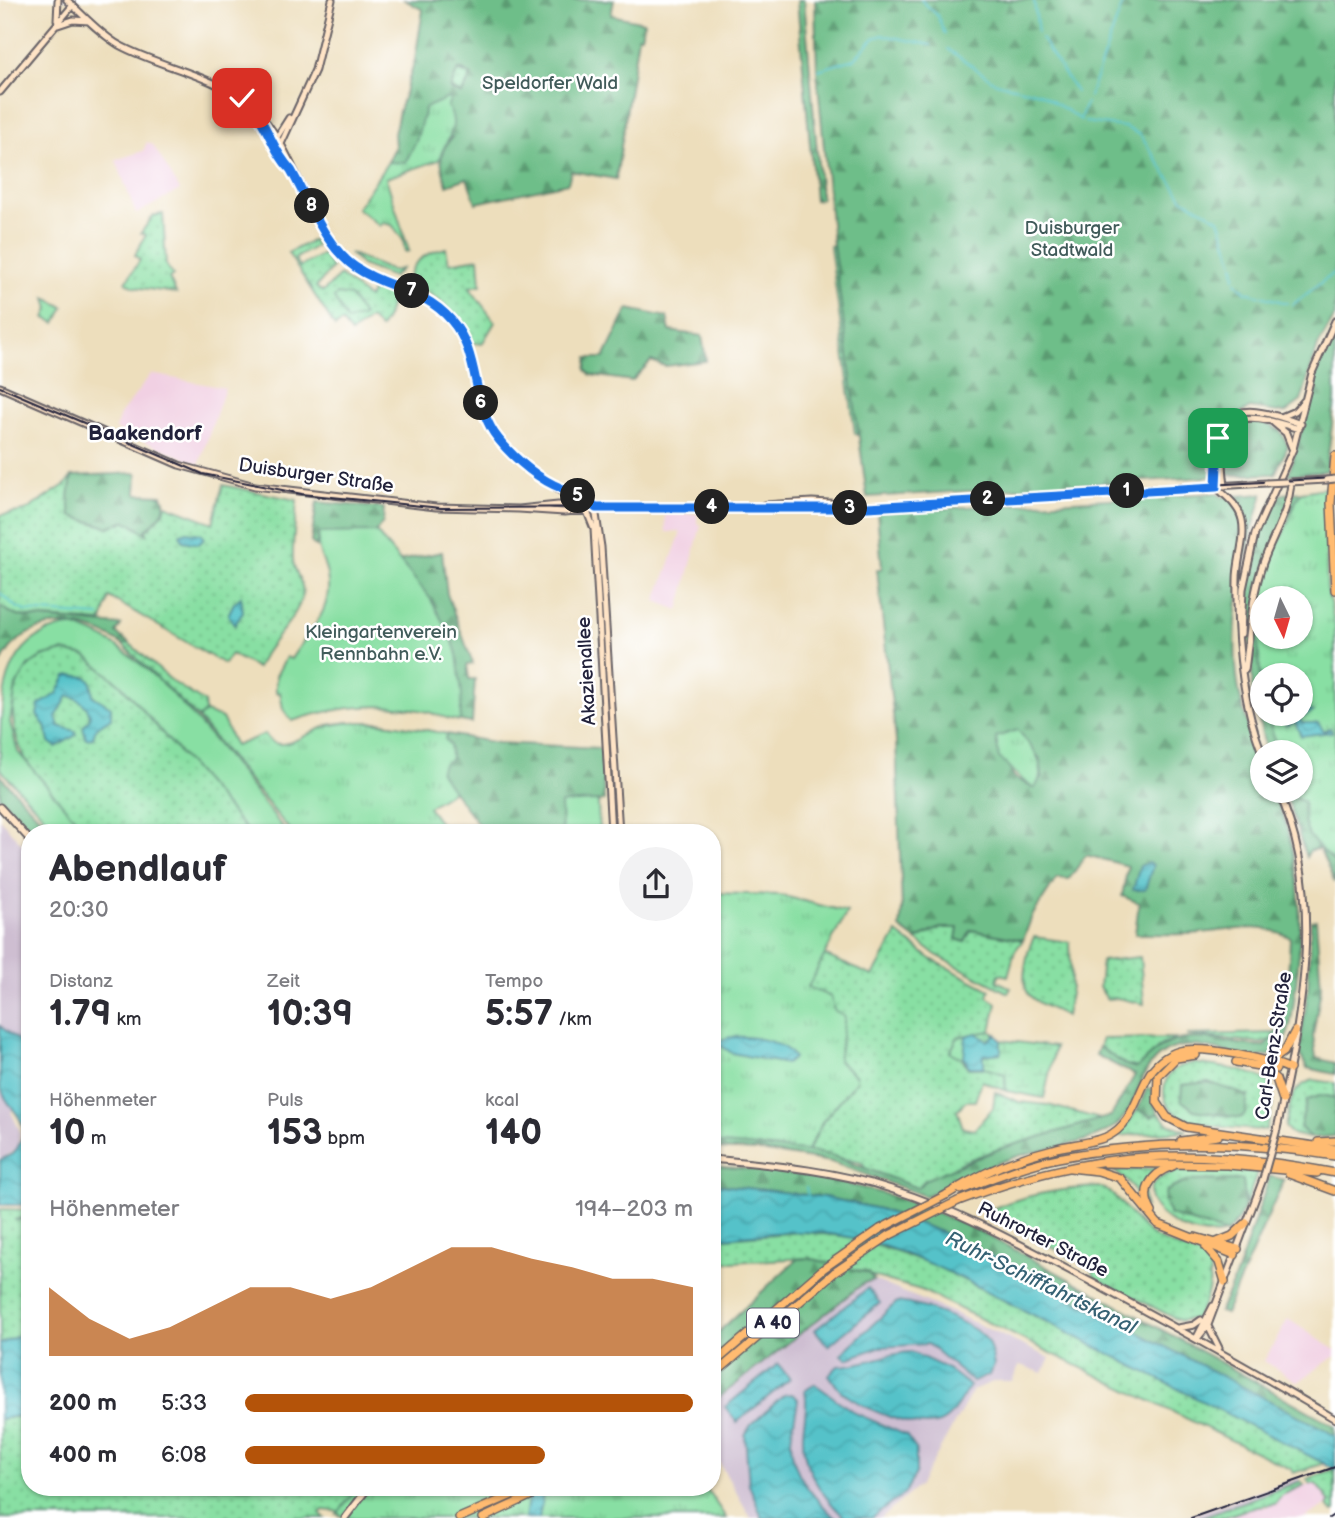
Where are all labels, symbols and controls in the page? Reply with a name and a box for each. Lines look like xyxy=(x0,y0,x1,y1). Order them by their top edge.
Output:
pin xyxy=(212,68,272,128)
park label: Speldorfer Wald xyxy=(482,72,618,95)
icon: check xyxy=(223,79,261,117)
pin: 8 xyxy=(294,188,330,224)
text: 8 xyxy=(306,194,317,217)
park label: Duisburger Stadtwald xyxy=(1025,217,1121,262)
pin: 7 xyxy=(394,274,430,308)
text: 7 xyxy=(406,279,417,302)
pin: 6 xyxy=(463,386,498,420)
text: 6 xyxy=(475,391,486,414)
pin xyxy=(1188,408,1248,468)
icon: arrive xyxy=(1199,419,1237,457)
district label: Baakendorf xyxy=(88,421,203,446)
street label: Duisburger Straße xyxy=(237,454,395,498)
pin: 1 xyxy=(1110,474,1144,508)
pin: 5 xyxy=(560,478,596,514)
text: 1 xyxy=(1123,479,1131,502)
pin: 2 xyxy=(970,482,1006,516)
text: 5 xyxy=(572,484,583,507)
text: 2 xyxy=(982,487,993,510)
pin: 4 xyxy=(694,490,730,524)
pin: 3 xyxy=(832,490,868,526)
text: 4 xyxy=(706,495,717,518)
text: 3 xyxy=(844,496,855,519)
north arrow xyxy=(1250,586,1312,649)
map controls xyxy=(1250,586,1313,803)
street label: Akazienallee xyxy=(573,616,601,726)
park label: Kleingartenverein Rennbahn e.V. xyxy=(305,621,457,666)
button: locate xyxy=(1250,663,1313,726)
button: layers xyxy=(1250,740,1313,803)
text: Abendlauf xyxy=(49,847,227,892)
button: share xyxy=(619,847,693,921)
text: 20:30 xyxy=(49,896,108,924)
text: Distanz xyxy=(49,970,113,993)
text: Zeit xyxy=(267,970,300,993)
text: Tempo xyxy=(485,970,543,993)
street label: Carl-Benz-Straße xyxy=(1251,970,1297,1122)
text: 1.79 xyxy=(49,993,111,1036)
text: 10:39 xyxy=(267,993,353,1036)
text: 5:57 xyxy=(485,993,553,1036)
text: km xyxy=(111,1008,141,1031)
text: /km xyxy=(553,1008,592,1031)
text: Höhenmeter xyxy=(49,1089,156,1112)
text: Puls xyxy=(267,1089,303,1112)
text: kcal xyxy=(485,1089,519,1112)
text: 10 xyxy=(49,1112,86,1155)
text: 153 xyxy=(267,1112,322,1155)
text: 140 xyxy=(485,1112,542,1155)
text: m xyxy=(86,1127,106,1150)
text: bpm xyxy=(322,1127,365,1150)
text: Höhenmeter xyxy=(49,1195,179,1223)
text: 194–203 m xyxy=(575,1195,693,1223)
street label: Ruhrorter Straße xyxy=(974,1197,1112,1283)
water label: Ruhr-Schifffahrtskanal xyxy=(941,1226,1142,1341)
road number: A 40 xyxy=(747,1308,799,1338)
text: 200 m xyxy=(49,1389,117,1417)
text: 5:33 xyxy=(161,1389,207,1417)
text: 400 m xyxy=(49,1441,117,1469)
text: 6:08 xyxy=(161,1441,207,1469)

